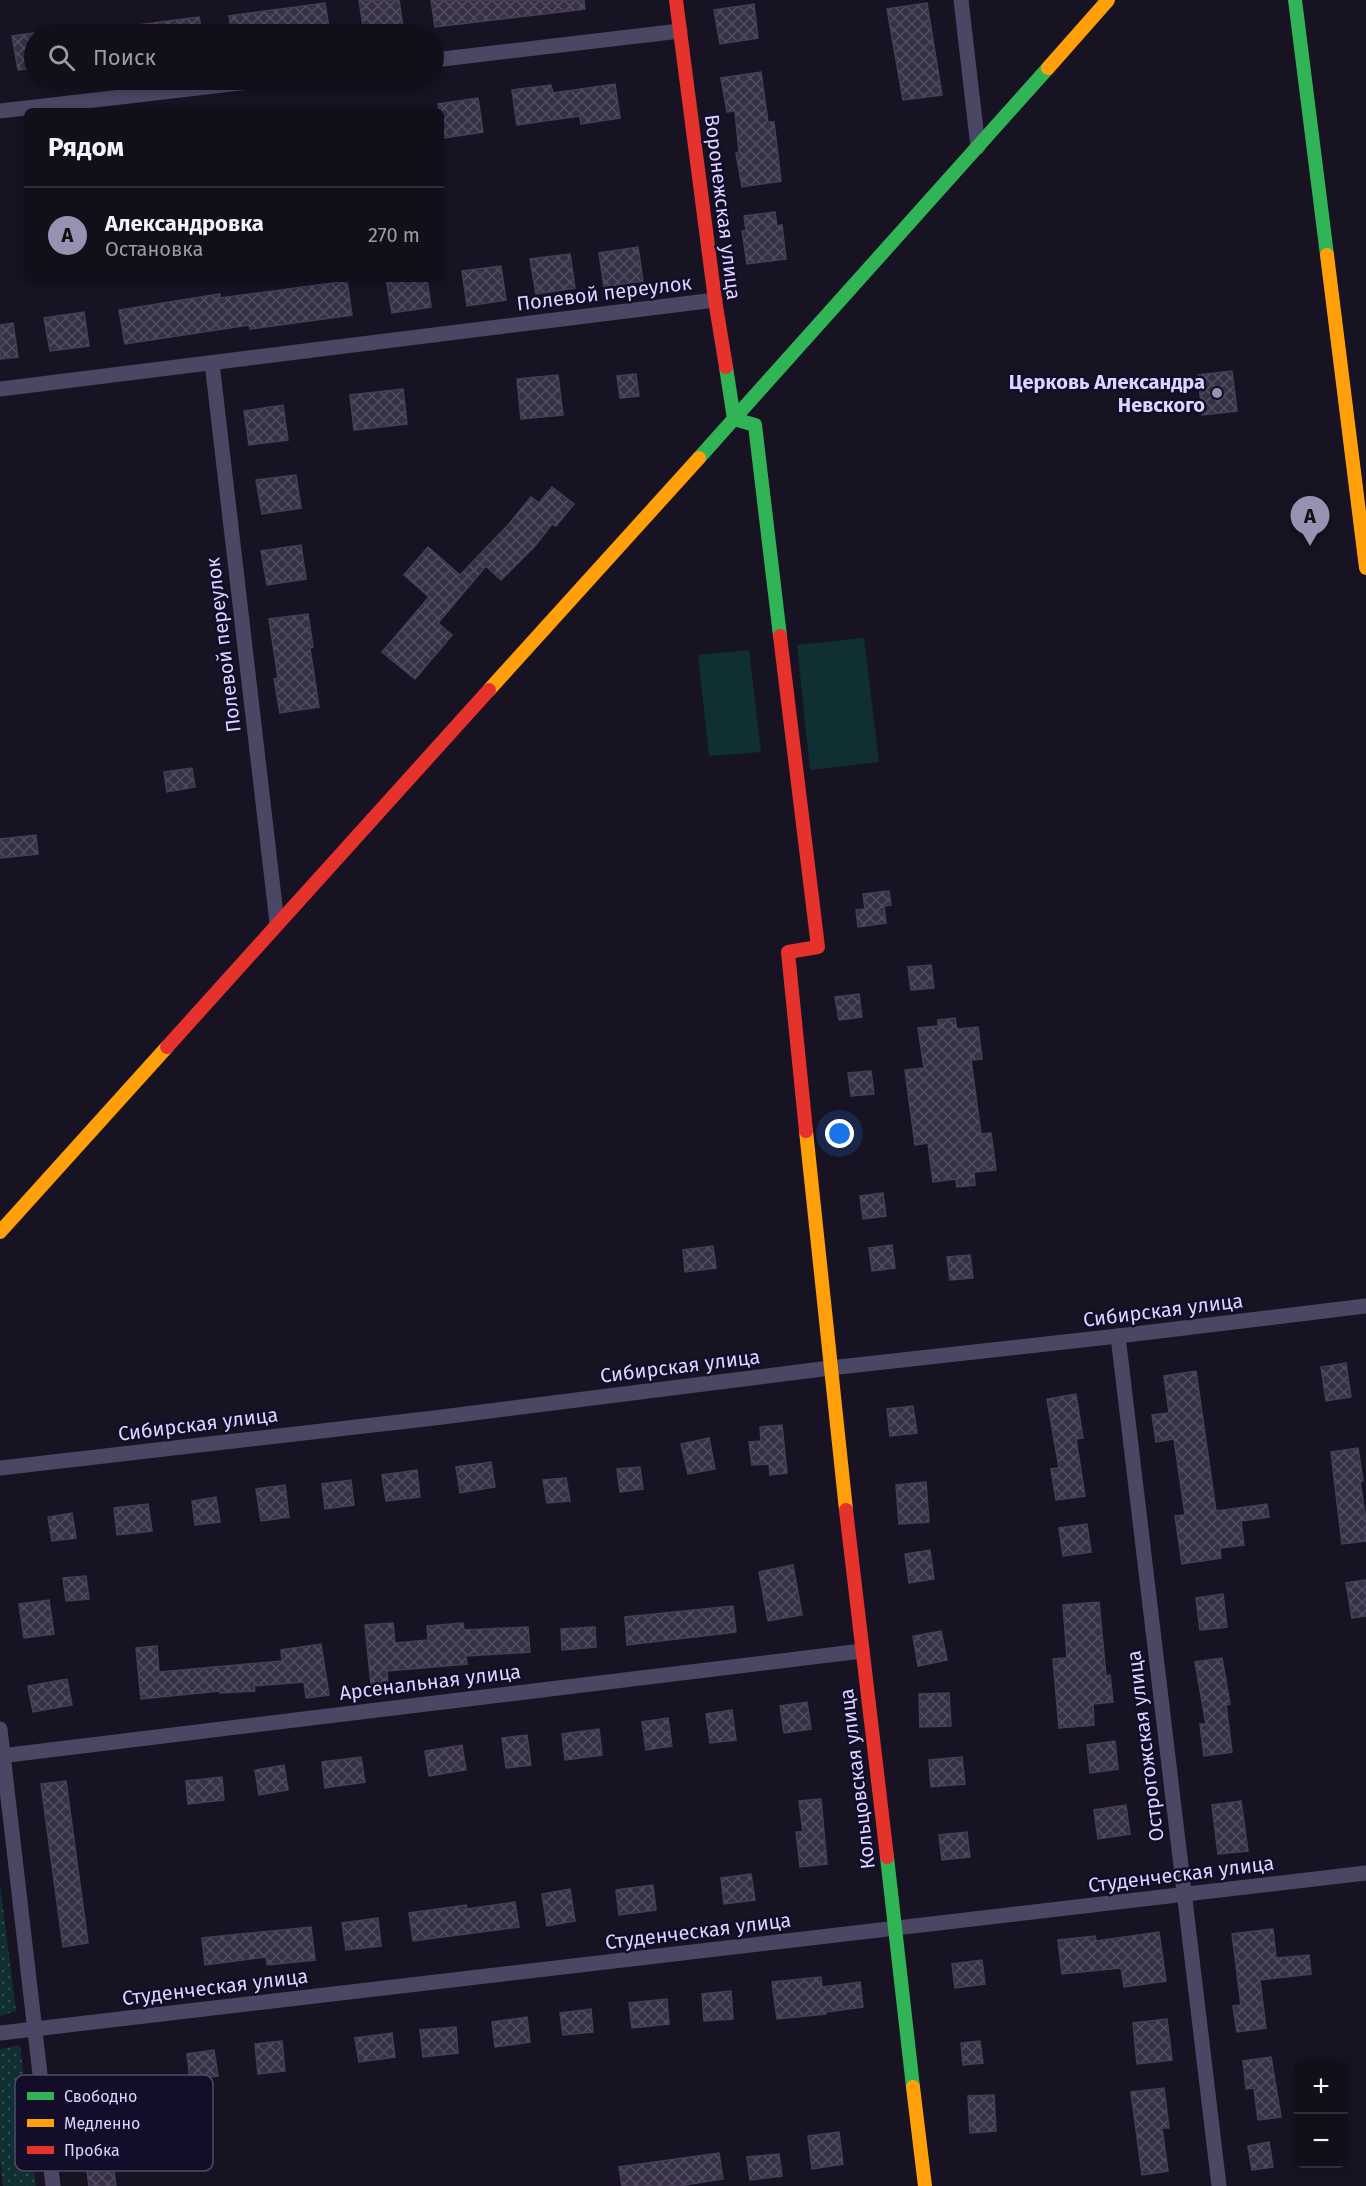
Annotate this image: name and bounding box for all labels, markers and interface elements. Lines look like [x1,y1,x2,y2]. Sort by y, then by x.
search box [24,24,444,90]
icon: search [45,41,78,74]
text: Поиск [93,44,156,71]
street label: Воронежская улица [700,113,746,301]
text: Рядом [48,132,124,163]
text: Александровка [105,210,264,237]
text: A [62,223,73,247]
text: 270 m [368,223,420,247]
text: Остановка [105,237,203,261]
street label: Полевой переулок [515,270,694,316]
place label: Церковь Александра Невского [1009,370,1205,417]
marker: Церковь Александра Невского [1210,386,1224,400]
pin: A [1290,496,1330,546]
street label: Полевой переулок [200,555,246,734]
your location [825,1119,854,1148]
street label: Сибирская улица [1082,1288,1244,1332]
street label: Сибирская улица [599,1344,761,1388]
street label: Сибирская улица [117,1402,279,1446]
street label: Острогожская улица [1121,1649,1169,1843]
street label: Арсенальная улица [338,1659,522,1705]
street label: Кольцовская улица [834,1687,880,1871]
street label: Студенческая улица [1087,1851,1275,1897]
street label: Студенческая улица [604,1908,792,1954]
street label: Студенческая улица [121,1964,309,2010]
map controls [1294,2060,1348,2168]
button: + [1294,2060,1348,2114]
legend [15,2075,213,2171]
text: Свободно [64,2087,137,2106]
text: Медленно [64,2114,140,2133]
button: − [1294,2114,1348,2168]
text: Пробка [64,2141,120,2160]

